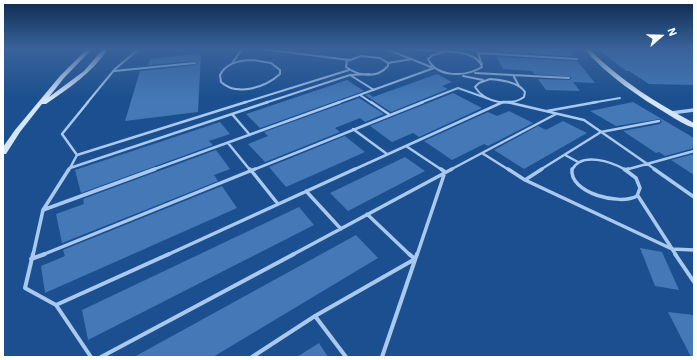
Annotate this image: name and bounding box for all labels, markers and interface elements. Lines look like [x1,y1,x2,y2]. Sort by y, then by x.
north arrow [641,16,681,56]
text: N [664,26,680,38]

